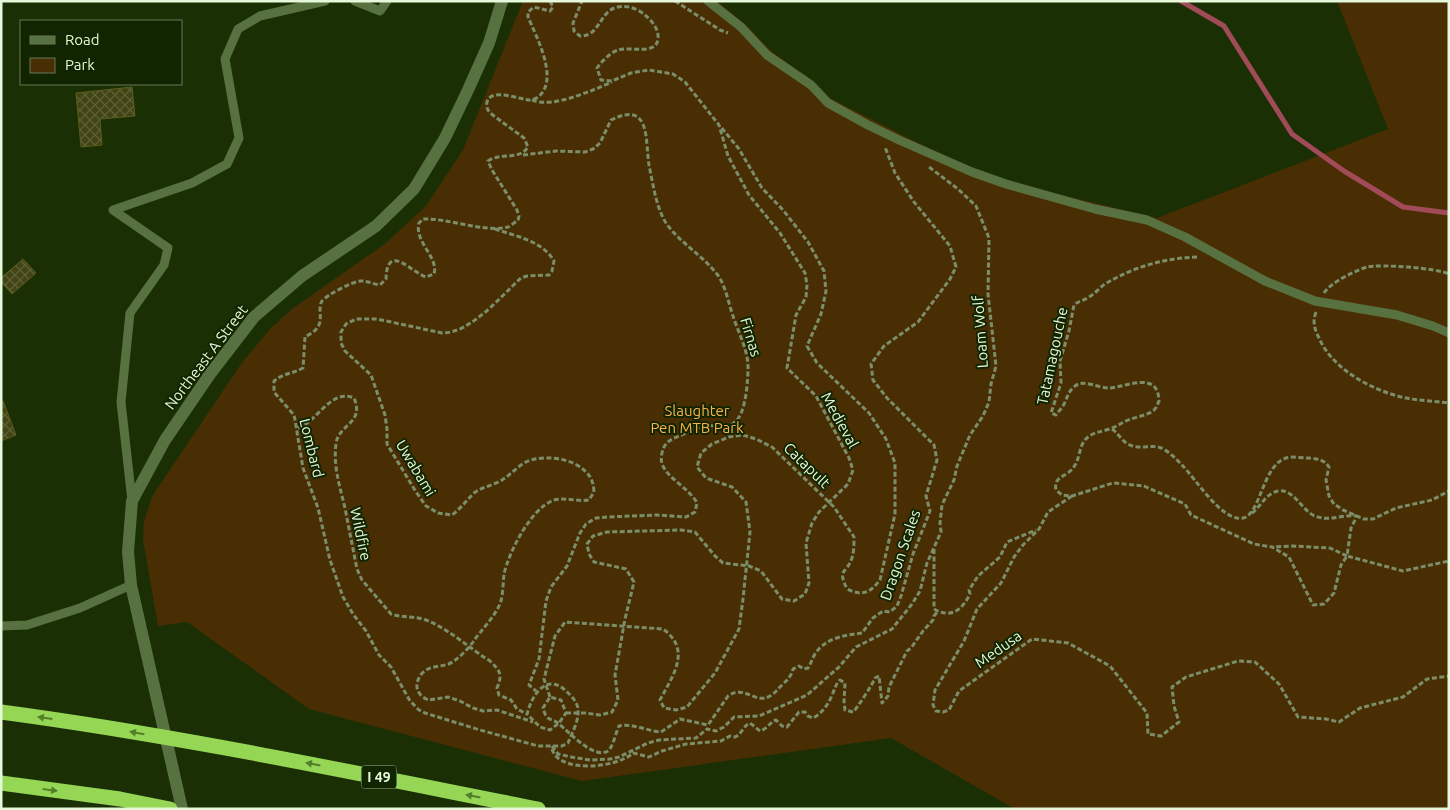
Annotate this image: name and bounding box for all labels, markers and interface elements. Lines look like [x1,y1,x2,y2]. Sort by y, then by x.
legend [20,20,182,85]
text: Road [65,31,100,48]
text: Park [65,56,95,73]
street label: Loam Wolf [969,295,991,369]
street label: Northeast A Street [161,301,251,413]
street label: Tatamagouche [1033,306,1071,406]
street label: Firnas [737,315,765,359]
street label: Medieval [818,389,862,451]
park label: Slaughter Pen MTB Park [650,402,744,436]
street label: Lombard [296,417,328,479]
street label: Uwabami [393,437,439,499]
street label: Catapult [780,439,834,491]
street label: Wildfire [347,506,375,562]
street label: Dragon Scales [877,508,923,602]
street label: Medusa [971,627,1025,671]
one-way arrow [37,714,53,722]
one-way arrow [129,728,145,736]
one-way arrow [305,760,321,768]
road number: I 49 [362,766,396,789]
one-way arrow [42,786,58,794]
one-way arrow [465,792,481,800]

